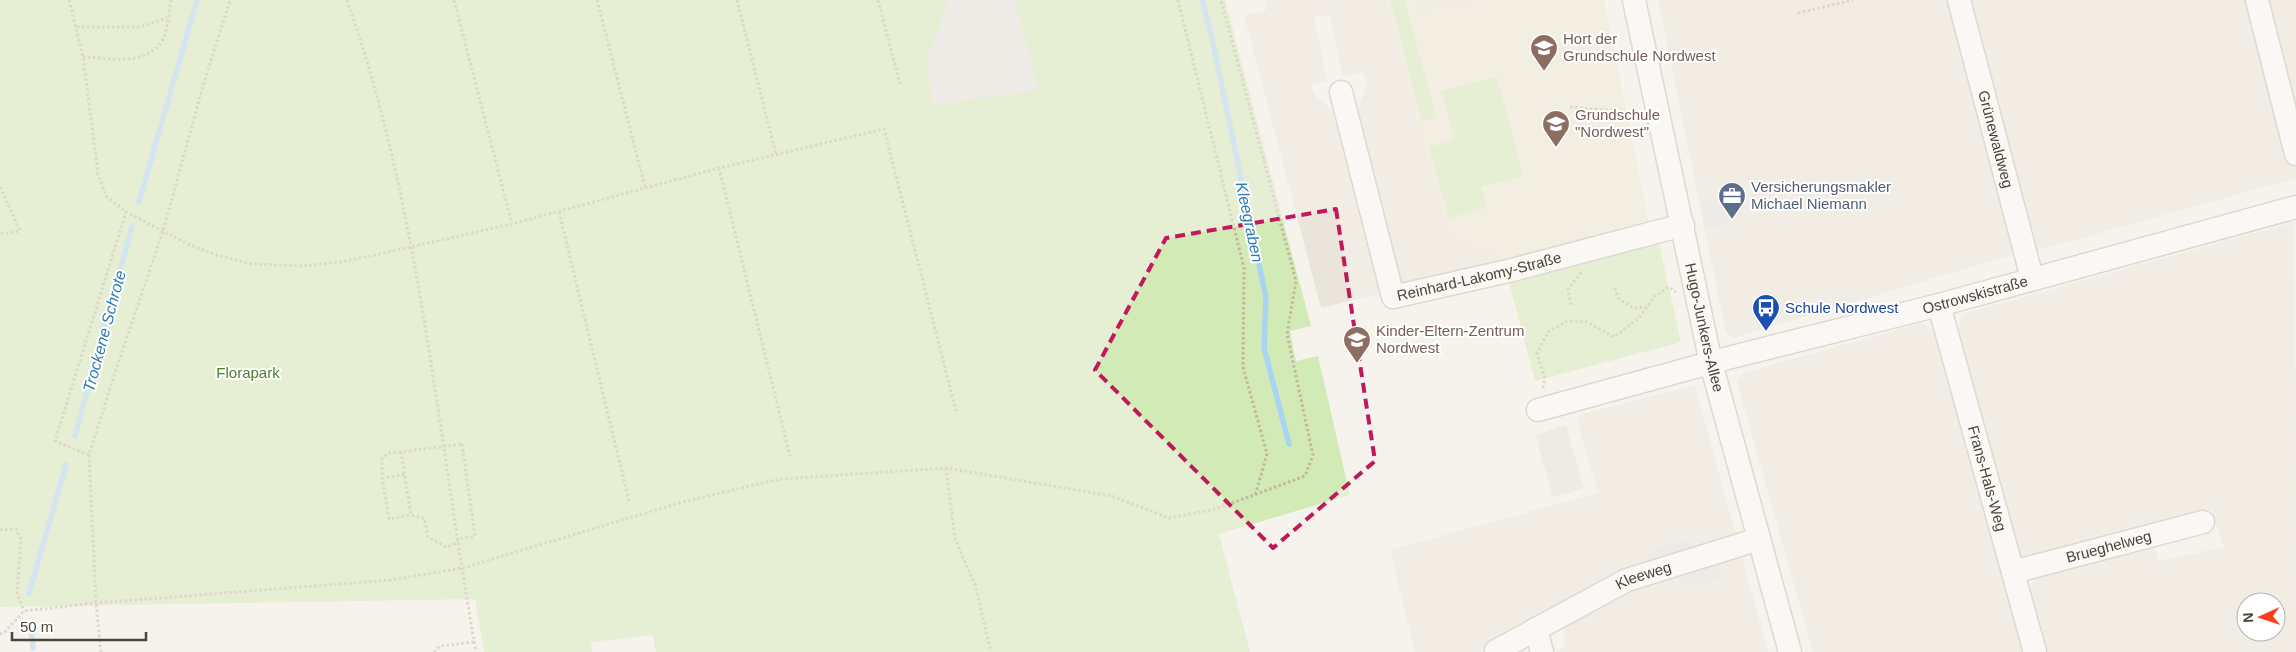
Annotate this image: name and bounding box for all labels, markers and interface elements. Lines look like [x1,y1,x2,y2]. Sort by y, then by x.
place label: Hort der Grundschule Nordwest [1563,30,1716,64]
school or university icon: Hort der Grundschule Nordwest [1529,33,1559,72]
street label: Grünewaldweg [1975,89,2017,190]
place label: Grundschule "Nordwest" [1575,106,1660,140]
school or university icon: Grundschule "Nordwest" [1541,109,1571,148]
place label: Versicherungsmakler Michael Niemann [1751,178,1891,212]
water label: Kleegraben [1233,180,1266,264]
office icon: Versicherungsmakler Michael Niemann [1717,181,1747,220]
street label: Reinhard-Lakomy-Straße [1395,248,1563,304]
street label: Hugo-Junkers-Allee [1682,261,1728,394]
water label: Trockene Schrote [80,268,129,394]
street label: Ostrowskistraße [1921,272,2030,317]
bus stop icon: Schule Nordwest [1751,293,1781,332]
place label: Schule Nordwest [1785,299,1899,316]
place label: Kinder-Eltern-Zentrum Nordwest [1376,322,1524,356]
school or university icon: Kinder-Eltern-Zentrum Nordwest [1342,325,1372,364]
park label: Florapark [216,364,280,381]
street label: Frans-Hals-Weg [1965,424,2010,533]
street label: Brueghelweg [2064,527,2153,566]
street label: Kleeweg [1612,558,1673,593]
north arrow [2236,592,2286,642]
scale bar [12,610,146,642]
text: N [2240,612,2256,623]
text: 50 m [20,618,53,635]

